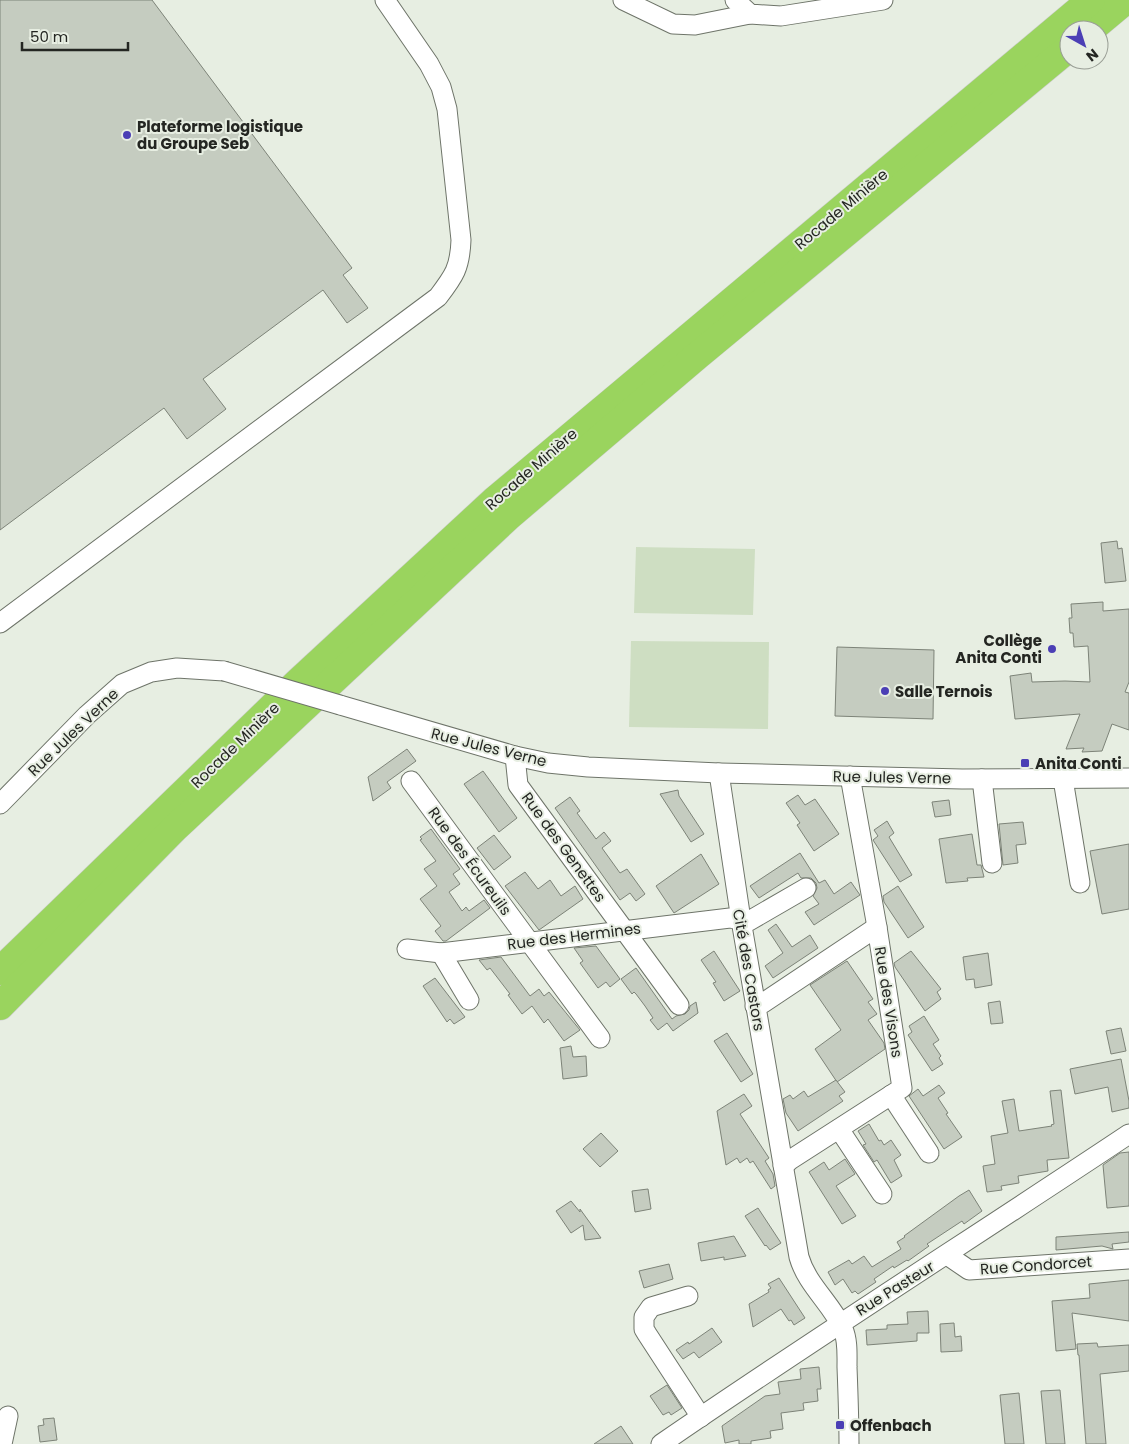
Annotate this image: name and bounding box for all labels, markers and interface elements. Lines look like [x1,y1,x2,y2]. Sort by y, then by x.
scale bar [22,20,129,52]
north arrow [1059,20,1109,70]
text: 50 m [30,26,68,47]
text: N [1082,44,1103,66]
place label: Plateforme logistique du Groupe Seb [137,116,303,154]
marker: Plateforme logistique du Groupe Seb [121,129,133,141]
street label: Rocade Minière [790,164,892,254]
street label: Rocade Minière [481,423,581,515]
place label: Collège Anita Conti [955,630,1042,668]
marker: Collège Anita Conti [1046,643,1058,655]
place label: Salle Ternois [895,681,993,702]
street label: Rue Jules Verne [23,683,123,781]
marker: Salle Ternois [879,685,891,697]
street label: Rocade Minière [186,697,284,793]
street label: Rue Jules Verne [429,722,549,772]
place label: Anita Conti [1035,753,1122,774]
marker: Anita Conti [1019,757,1031,769]
street label: Rue Jules Verne [833,765,951,789]
street label: Rue des Genettes [517,788,611,906]
street label: Rue des Écureuils [423,802,517,920]
street label: Cité des Castors [728,907,770,1033]
street label: Rue des Hermines [506,917,642,955]
street label: Rue des Visons [870,945,908,1059]
street label: Rue Condorcet [979,1251,1093,1279]
street label: Rue Pasteur [852,1255,938,1320]
place label: Offenbach [850,1415,932,1436]
marker: Offenbach [834,1419,846,1431]

